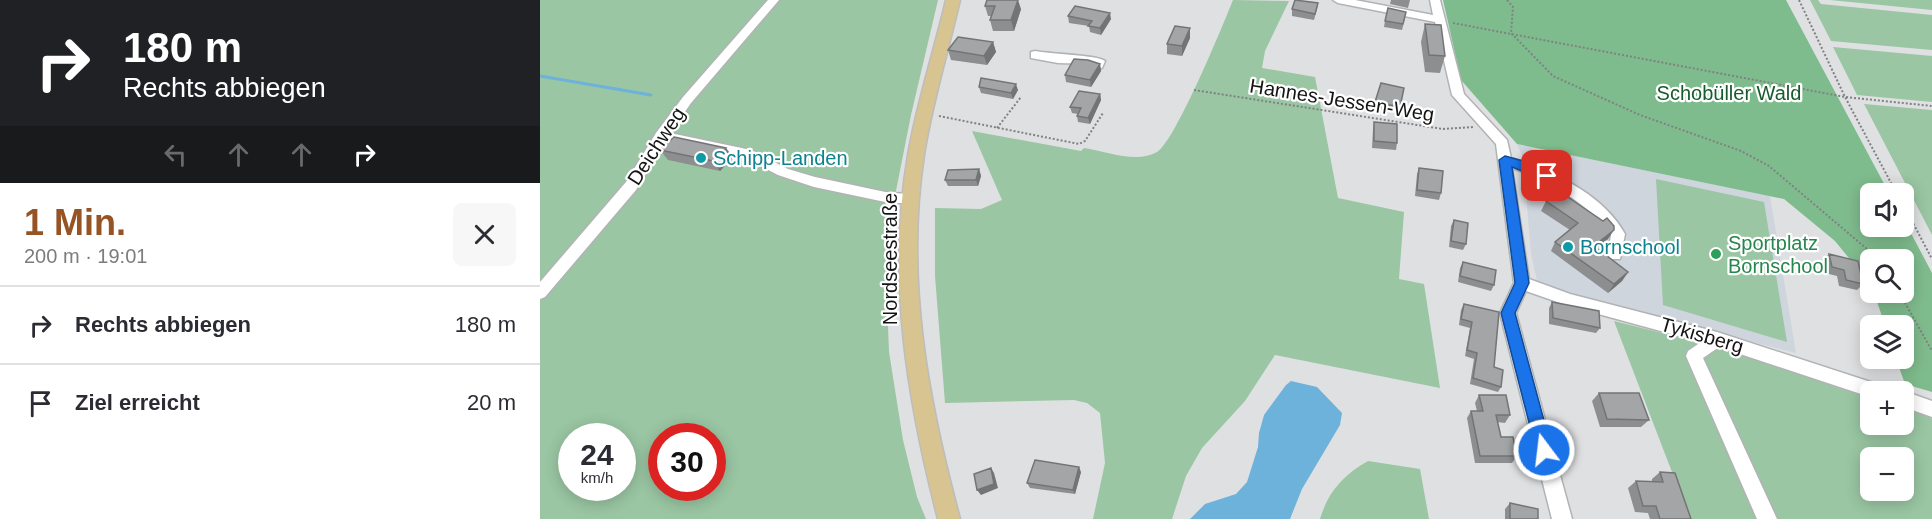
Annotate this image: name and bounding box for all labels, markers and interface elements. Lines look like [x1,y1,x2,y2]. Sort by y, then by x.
icon: right [24,24,102,102]
text: 180 m [123,24,242,71]
text: Rechts abbiegen [123,73,326,103]
street label: Hannes-Jessen-Weg [1248,75,1436,125]
park label: Schobüller Wald [1657,82,1801,104]
street label: Deichweg [623,103,689,189]
icon: left [159,138,192,171]
icon: ahead [222,138,255,171]
icon: ahead [285,138,318,171]
icon: right [348,138,381,171]
place label: Schipp-Landen [713,147,848,169]
pin [1521,150,1572,201]
marker: Schipp-Landen [694,151,708,165]
icon: arrive [1530,159,1563,192]
map controls [1860,183,1914,501]
button: sound [1860,183,1914,237]
street label: Nordseestraße [879,193,901,325]
text: 1 Min. [24,202,126,243]
button: close [453,203,516,266]
place label: Sportplatz Bornschool [1728,232,1828,277]
place label: Bornschool [1580,236,1680,258]
marker: Bornschool [1561,240,1575,254]
text: 200 m · 19:01 [24,245,147,267]
marker: Sportplatz Bornschool [1709,247,1723,261]
button: search [1860,249,1914,303]
icon: right [24,309,57,342]
text: Rechts abbiegen [75,312,251,337]
text: 180 m [455,312,516,337]
street label: Tykisberg [1658,313,1746,357]
button: layers [1860,315,1914,369]
button: + [1860,381,1914,435]
icon: arrive [24,387,57,420]
text: Ziel erreicht [75,390,200,415]
text: 20 m [467,390,516,415]
position arrow [1512,418,1576,482]
speed limit sign: 30 [648,423,726,501]
text: 24 [580,438,614,471]
button: − [1860,447,1914,501]
text: km/h [581,469,613,486]

